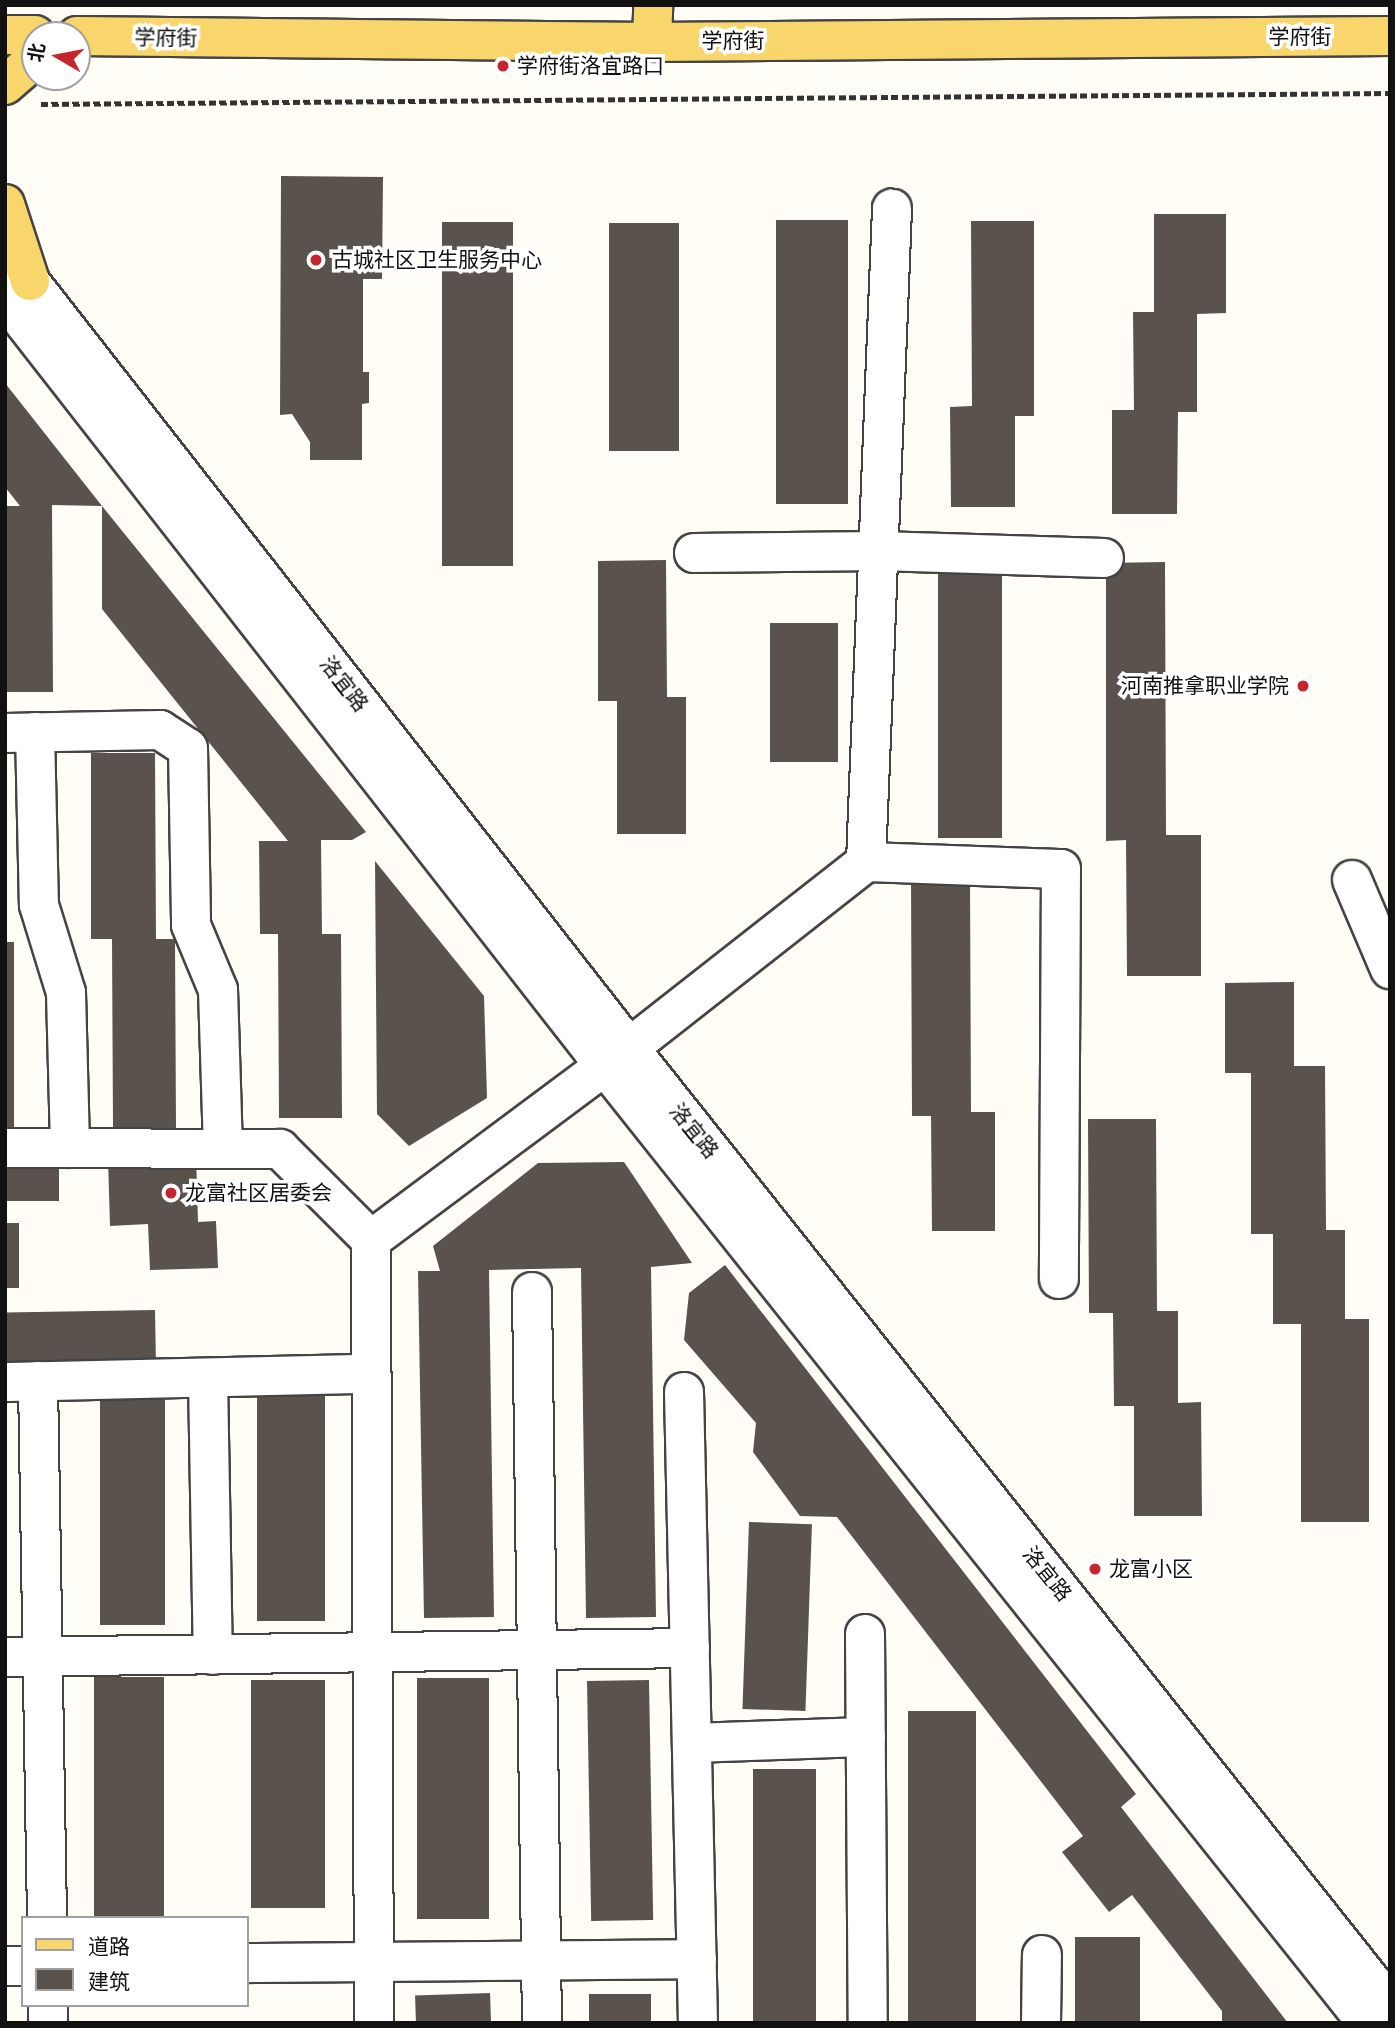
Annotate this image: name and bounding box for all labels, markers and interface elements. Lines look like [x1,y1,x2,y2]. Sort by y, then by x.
north arrow [21,21,91,91]
street label: 学府街 [1269,24,1331,50]
street label: 学府街 [134,25,198,51]
street label: 学府街 [702,28,764,54]
text: 北 [25,41,49,64]
place label: 学府街洛宜路口 [517,53,664,79]
marker: 学府街洛宜路口 [495,58,511,74]
place label: 古城社区卫生服务中心 [332,247,542,273]
marker: 古城社区卫生服务中心 [306,250,326,270]
street label: 洛宜路 [315,651,373,717]
place label: 河南推拿职业学院 [1121,673,1289,699]
marker: 河南推拿职业学院 [1295,678,1311,694]
street label: 洛宜路 [664,1099,724,1163]
place label: 龙富社区居委会 [185,1180,332,1206]
marker: 龙富社区居委会 [163,1185,179,1201]
street label: 洛宜路 [1017,1542,1077,1606]
place label: 龙富小区 [1109,1556,1193,1582]
marker: 龙富小区 [1087,1561,1103,1577]
legend [21,1916,248,2007]
text: 道路 [88,1935,130,1959]
text: 建筑 [88,1970,130,1994]

